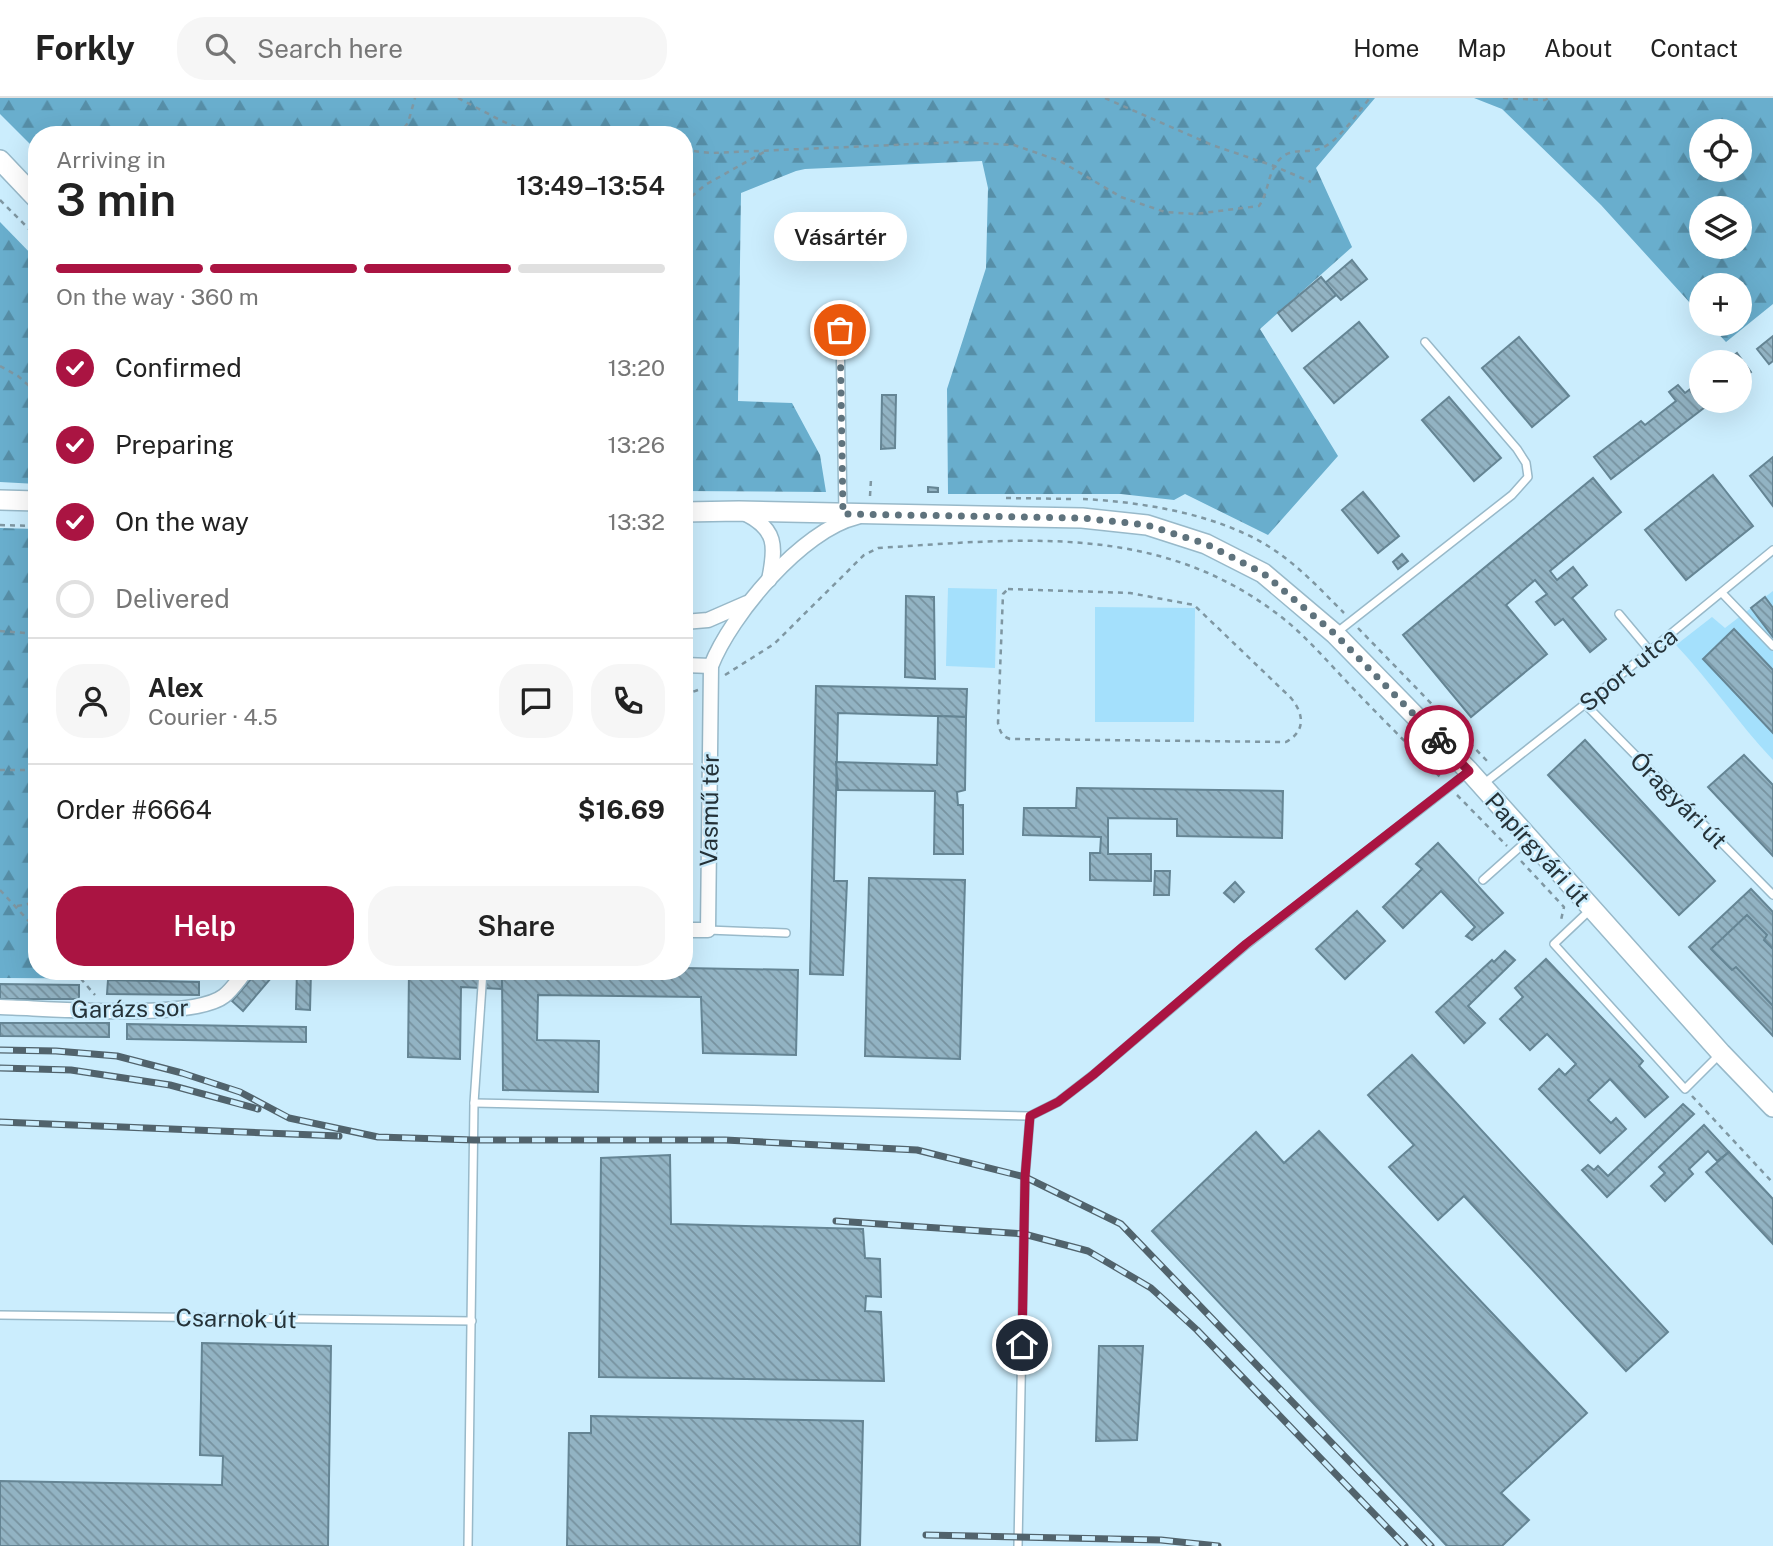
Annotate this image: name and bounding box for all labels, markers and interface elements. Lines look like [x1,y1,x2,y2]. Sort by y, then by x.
search box [177,17,667,80]
text: Forkly [35,29,135,67]
icon: search [201,29,239,67]
text: Search here [257,33,403,64]
text: Home [1353,34,1419,62]
text: Map [1457,34,1506,62]
text: About [1544,34,1612,62]
text: Contact [1650,34,1738,62]
map controls [1689,119,1752,413]
button: locate [1689,119,1752,182]
text: Arriving in [56,146,166,173]
text: 13:49–13:54 [516,170,665,201]
text: 3 min [56,172,176,226]
button: layers [1689,196,1752,259]
callout: Vásártér [774,211,906,260]
text: Vásártér [794,223,887,250]
button: + [1689,273,1752,336]
text: On the way · 360 m [56,283,259,310]
pin [810,300,870,360]
icon: bag [821,311,859,349]
icon: check [56,349,94,387]
button: − [1689,350,1752,413]
text: Confirmed [115,352,242,383]
text: 13:20 [608,354,665,381]
icon: check [56,426,94,464]
text: Preparing [115,429,234,460]
text: 13:26 [607,431,665,458]
icon: check [56,503,94,541]
text: On the way [115,506,249,537]
text: 13:32 [608,508,665,535]
text: Delivered [115,583,230,614]
street label: Sport utca [1574,621,1682,717]
button: person [56,664,130,738]
button: chat [499,664,573,738]
button: phone [591,664,665,738]
text: Alex [148,672,204,703]
text: Courier · 4.5 [148,703,278,730]
courier [1404,705,1474,775]
icon: bike [1420,721,1458,759]
street label: Óragyári út [1625,746,1733,854]
street label: Vasmű tér [694,753,724,867]
street label: Papírgyári út [1480,787,1596,911]
text: Order #6664 [56,794,212,825]
text: $16.69 [578,794,665,825]
button: Help [56,886,354,966]
button: Share [368,886,665,966]
street label: Garázs sor [71,993,189,1023]
street label: Csarnok út [175,1303,297,1333]
pin [992,1315,1052,1375]
icon: home [1003,1326,1041,1364]

